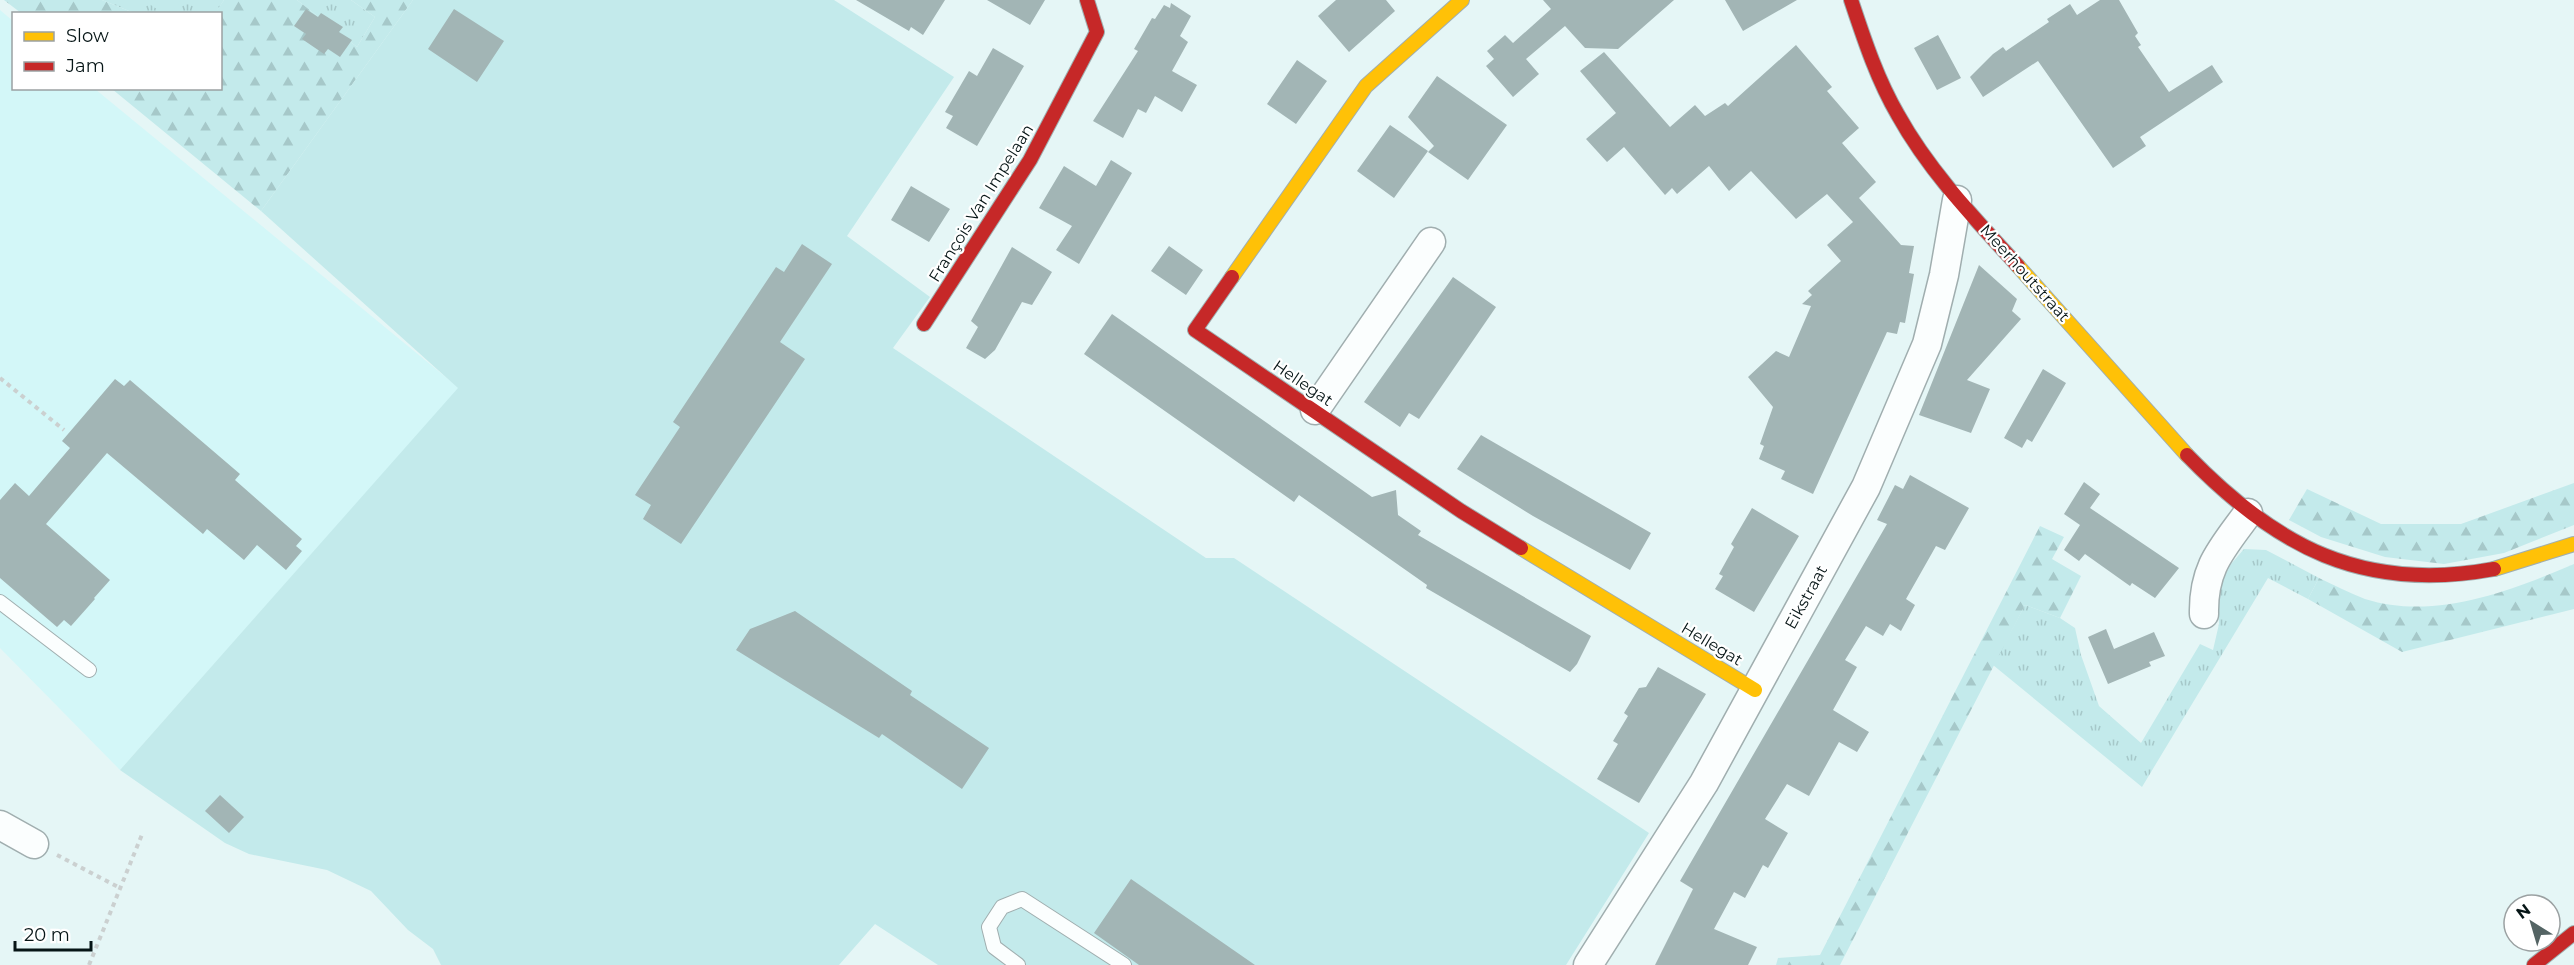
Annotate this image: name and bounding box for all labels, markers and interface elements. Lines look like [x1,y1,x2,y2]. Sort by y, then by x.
legend [12,12,222,90]
text: Slow [66,25,109,47]
text: Jam [65,55,105,77]
street label: François Van Impelaan [925,121,1037,285]
street label: Meerhoutstraat [1976,220,2074,326]
street label: Hellegat [1270,356,1337,410]
street label: Eikstraat [1781,561,1831,632]
street label: Hellegat [1678,618,1746,670]
north arrow [2502,893,2562,953]
text: N [2512,900,2534,923]
scale bar [15,914,92,952]
text: 20 m [24,924,70,946]

